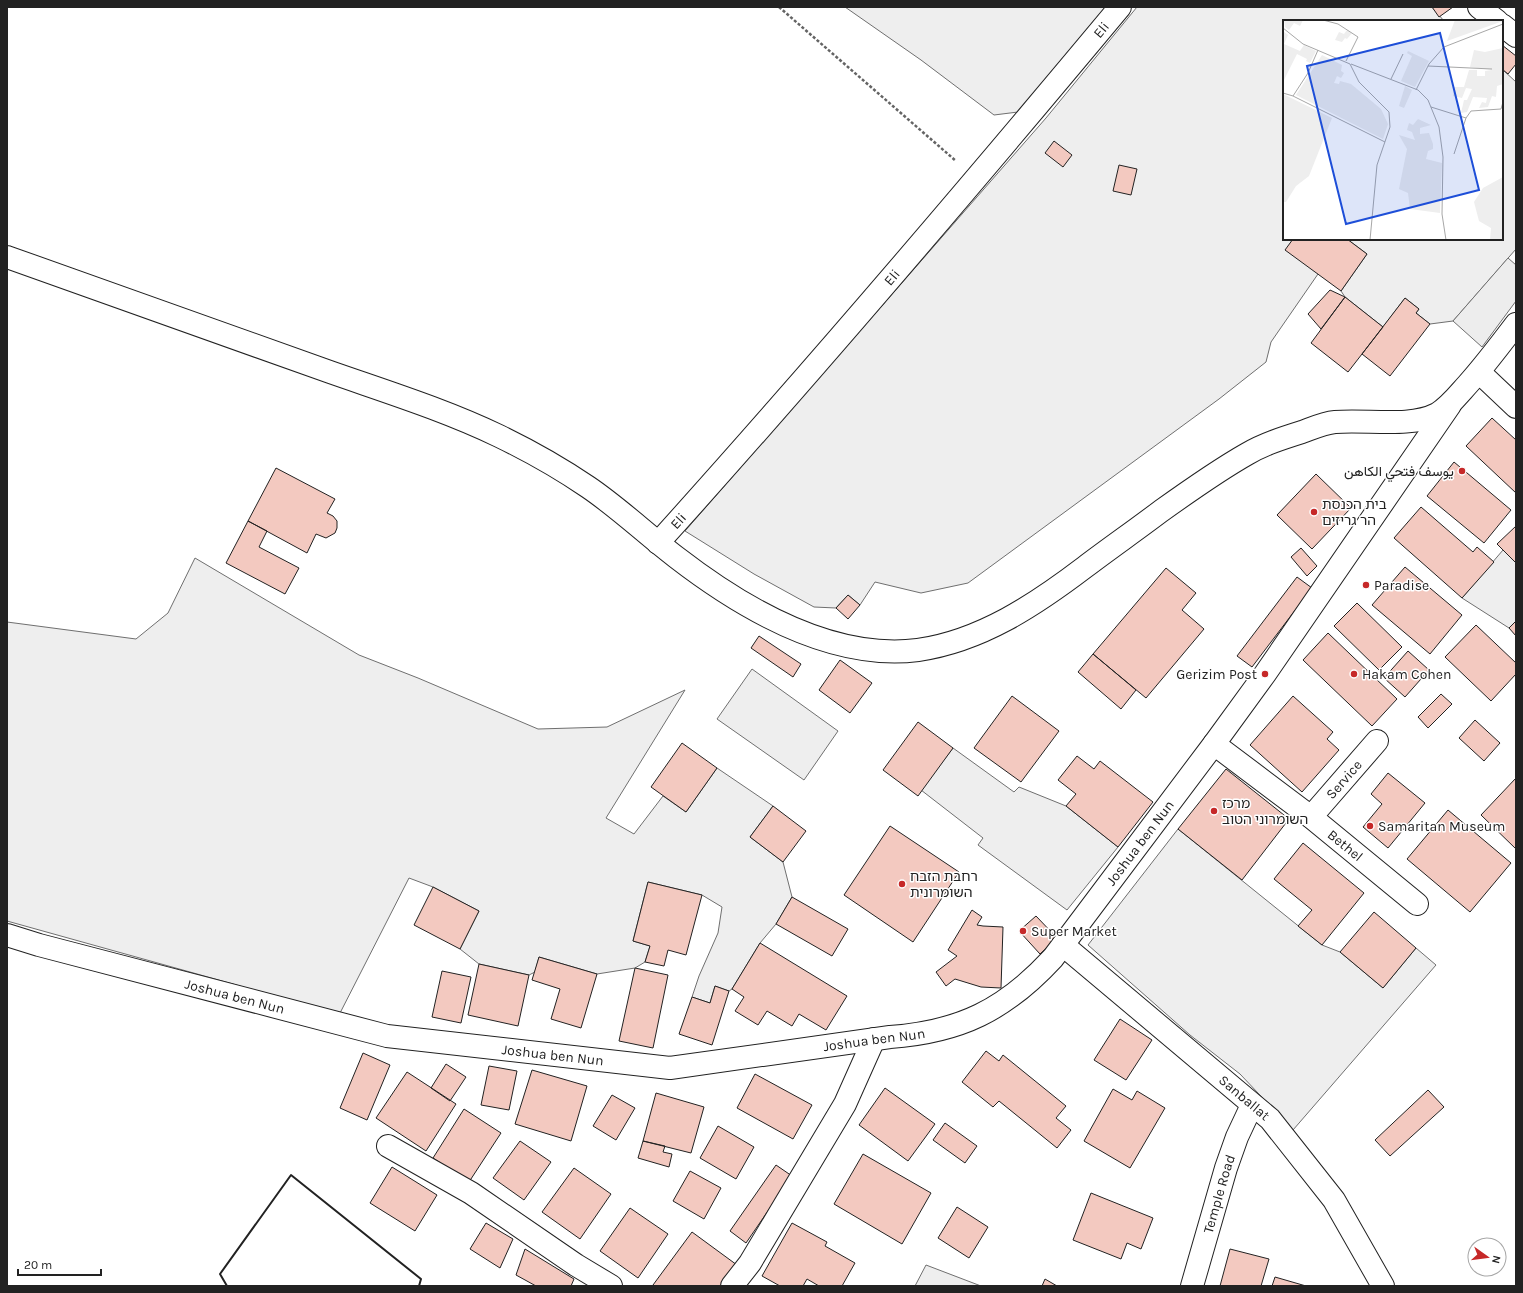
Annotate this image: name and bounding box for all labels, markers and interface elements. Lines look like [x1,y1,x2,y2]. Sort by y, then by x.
street label: Eli [1089,18,1113,41]
inset map [1283,20,1503,240]
street label: Eli [880,266,903,289]
place label: يوسف فتحي الكاهن [1344,463,1454,483]
marker: يوسف فتحي الكاهن [1457,466,1467,476]
place label: בית הכנסת הר גריזים [1322,496,1387,529]
marker: בית הכנסת הר גריזים [1309,507,1319,517]
street label: Eli [666,509,690,532]
place label: Paradise [1374,577,1429,594]
marker: Paradise [1361,580,1371,590]
place label: Gerizim Post [1176,666,1257,683]
place label: Hakam Cohen [1362,666,1451,683]
marker: Gerizim Post [1260,669,1270,679]
marker: Hakam Cohen [1349,669,1359,679]
street label: Service [1322,756,1365,802]
place label: מרכז השומרוני הטוב [1222,795,1308,828]
street label: Joshua ben Nun [1102,797,1177,889]
marker: מרכז השומרוני הטוב [1209,806,1219,816]
place label: Samaritan Museum [1378,818,1505,835]
marker: Samaritan Museum [1365,821,1375,831]
street label: Bethel [1324,826,1367,865]
place label: רחבת הזבח השומרונית [910,868,978,901]
marker: רחבת הזבח השומרונית [897,879,907,889]
place label: Super Market [1031,923,1117,940]
marker: Super Market [1018,926,1028,936]
street label: Joshua ben Nun [183,975,287,1017]
street label: Joshua ben Nun [822,1024,926,1055]
street label: Joshua ben Nun [501,1041,605,1069]
street label: Sanballat [1215,1071,1273,1124]
street label: Temple Road [1199,1152,1239,1235]
north arrow [1467,1237,1507,1277]
scale bar [18,1251,101,1277]
text: N [1489,1254,1503,1265]
text: 20 m [24,1258,52,1272]

